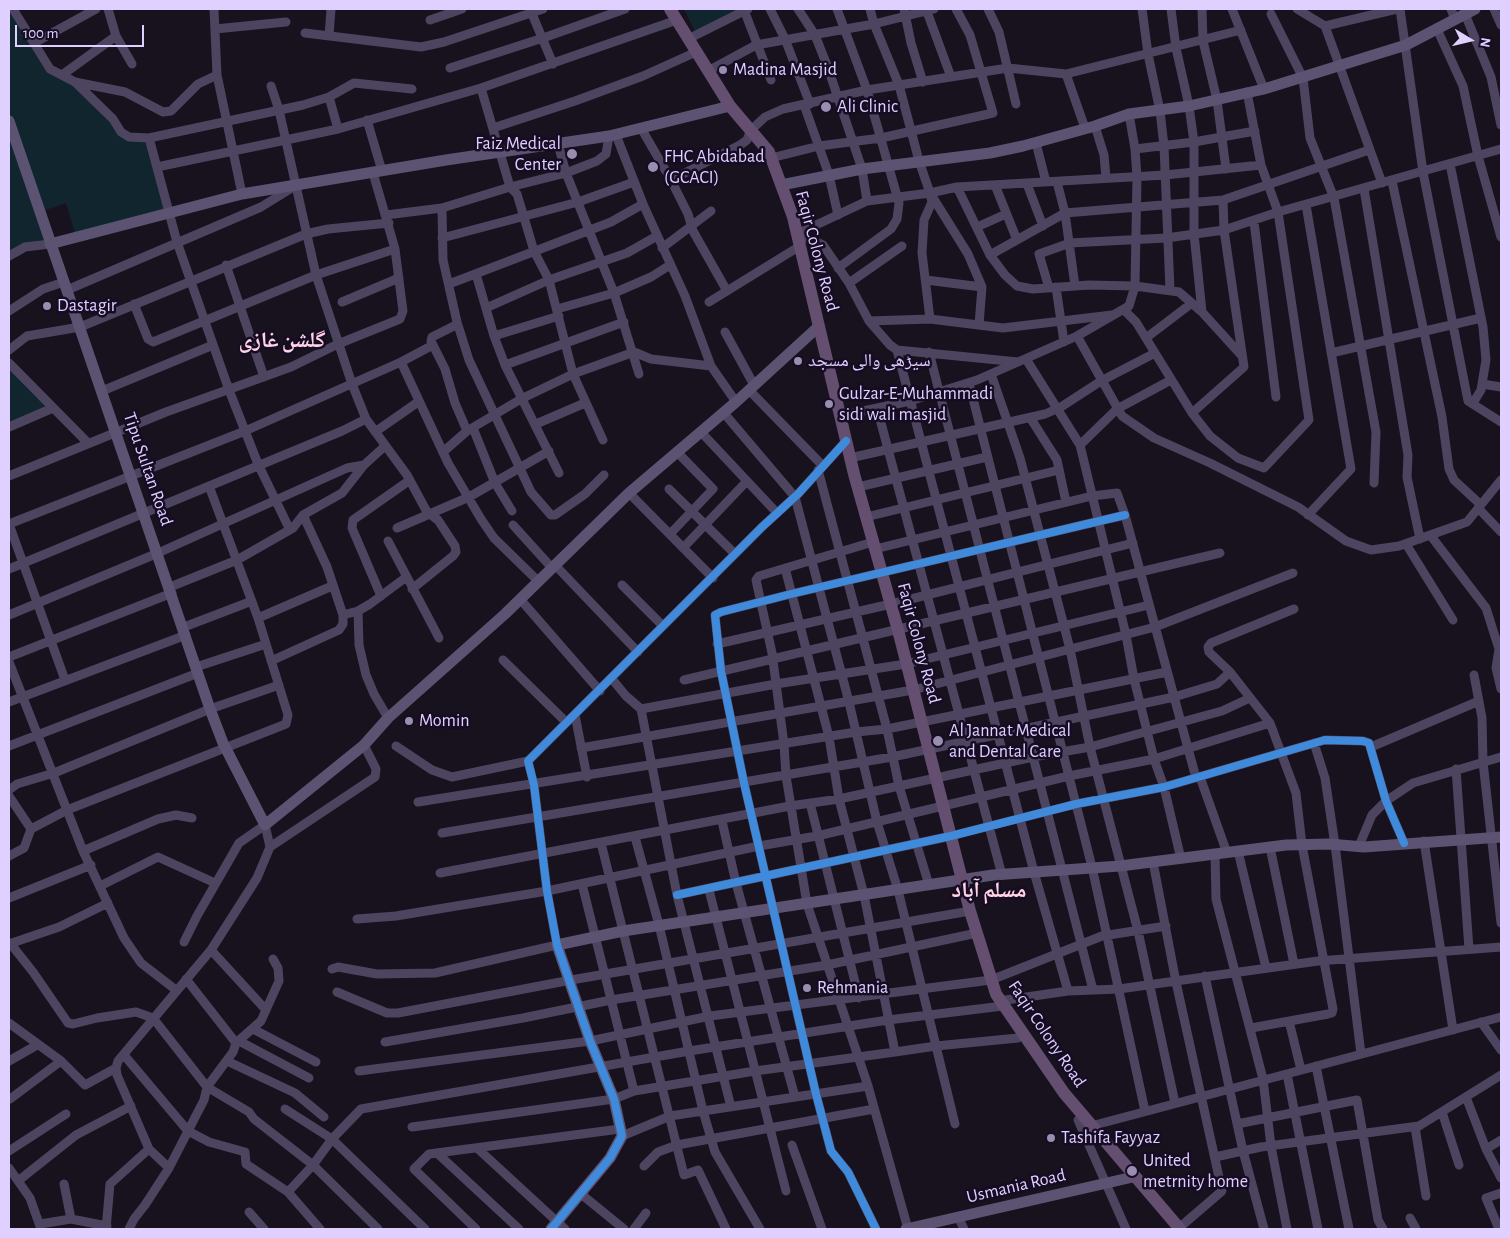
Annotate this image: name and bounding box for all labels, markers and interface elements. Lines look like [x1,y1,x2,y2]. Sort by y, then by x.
scale bar [18,15,146,47]
north arrow [1445,15,1495,65]
text: 100 m [23,26,58,41]
text: N [1477,36,1492,48]
place label: Madina Masjid [733,59,837,81]
marker: Madina Masjid [717,64,729,76]
place label: Ali Clinic [837,96,898,118]
marker: Ali Clinic [819,100,833,114]
place label: Faiz Medical Center [475,133,561,176]
place label: FHC Abidabad (GCACI) [664,146,765,188]
marker: Faiz Medical Center [565,147,579,161]
marker: FHC Abidabad (GCACI) [646,160,660,174]
street label: Faqir Colony Road [790,188,844,314]
place label: Dastagir [57,295,117,317]
marker: Dastagir [41,300,53,312]
district label: گلشن غازی [239,327,325,353]
place label: سیڑھی والی مسجد [808,350,931,372]
marker: سیڑھی والی مسجد [792,355,804,367]
place label: Gulzar-E-Muhammadi sidi wali masjid [839,383,993,426]
marker: Gulzar-E-Muhammadi sidi wali masjid [823,398,835,410]
street label: Tipu Sultan Road [118,409,178,529]
street label: Faqir Colony Road [892,580,946,706]
place label: Momin [419,710,470,732]
marker: Momin [403,715,415,727]
place label: Al Jannat Medical and Dental Care [949,720,1071,762]
marker: Al Jannat Medical and Dental Care [931,734,945,748]
district label: مسلم آباد [952,877,1026,903]
street label: Faqir Colony Road [1003,976,1091,1092]
place label: Rehmania [817,977,888,999]
marker: Rehmania [801,982,813,994]
place label: Tashifa Fayyaz [1061,1127,1160,1149]
marker: Tashifa Fayyaz [1045,1132,1057,1144]
place label: United metrnity home [1143,1150,1248,1192]
street label: Usmania Road [964,1164,1068,1208]
marker: United metrnity home [1125,1164,1139,1178]

